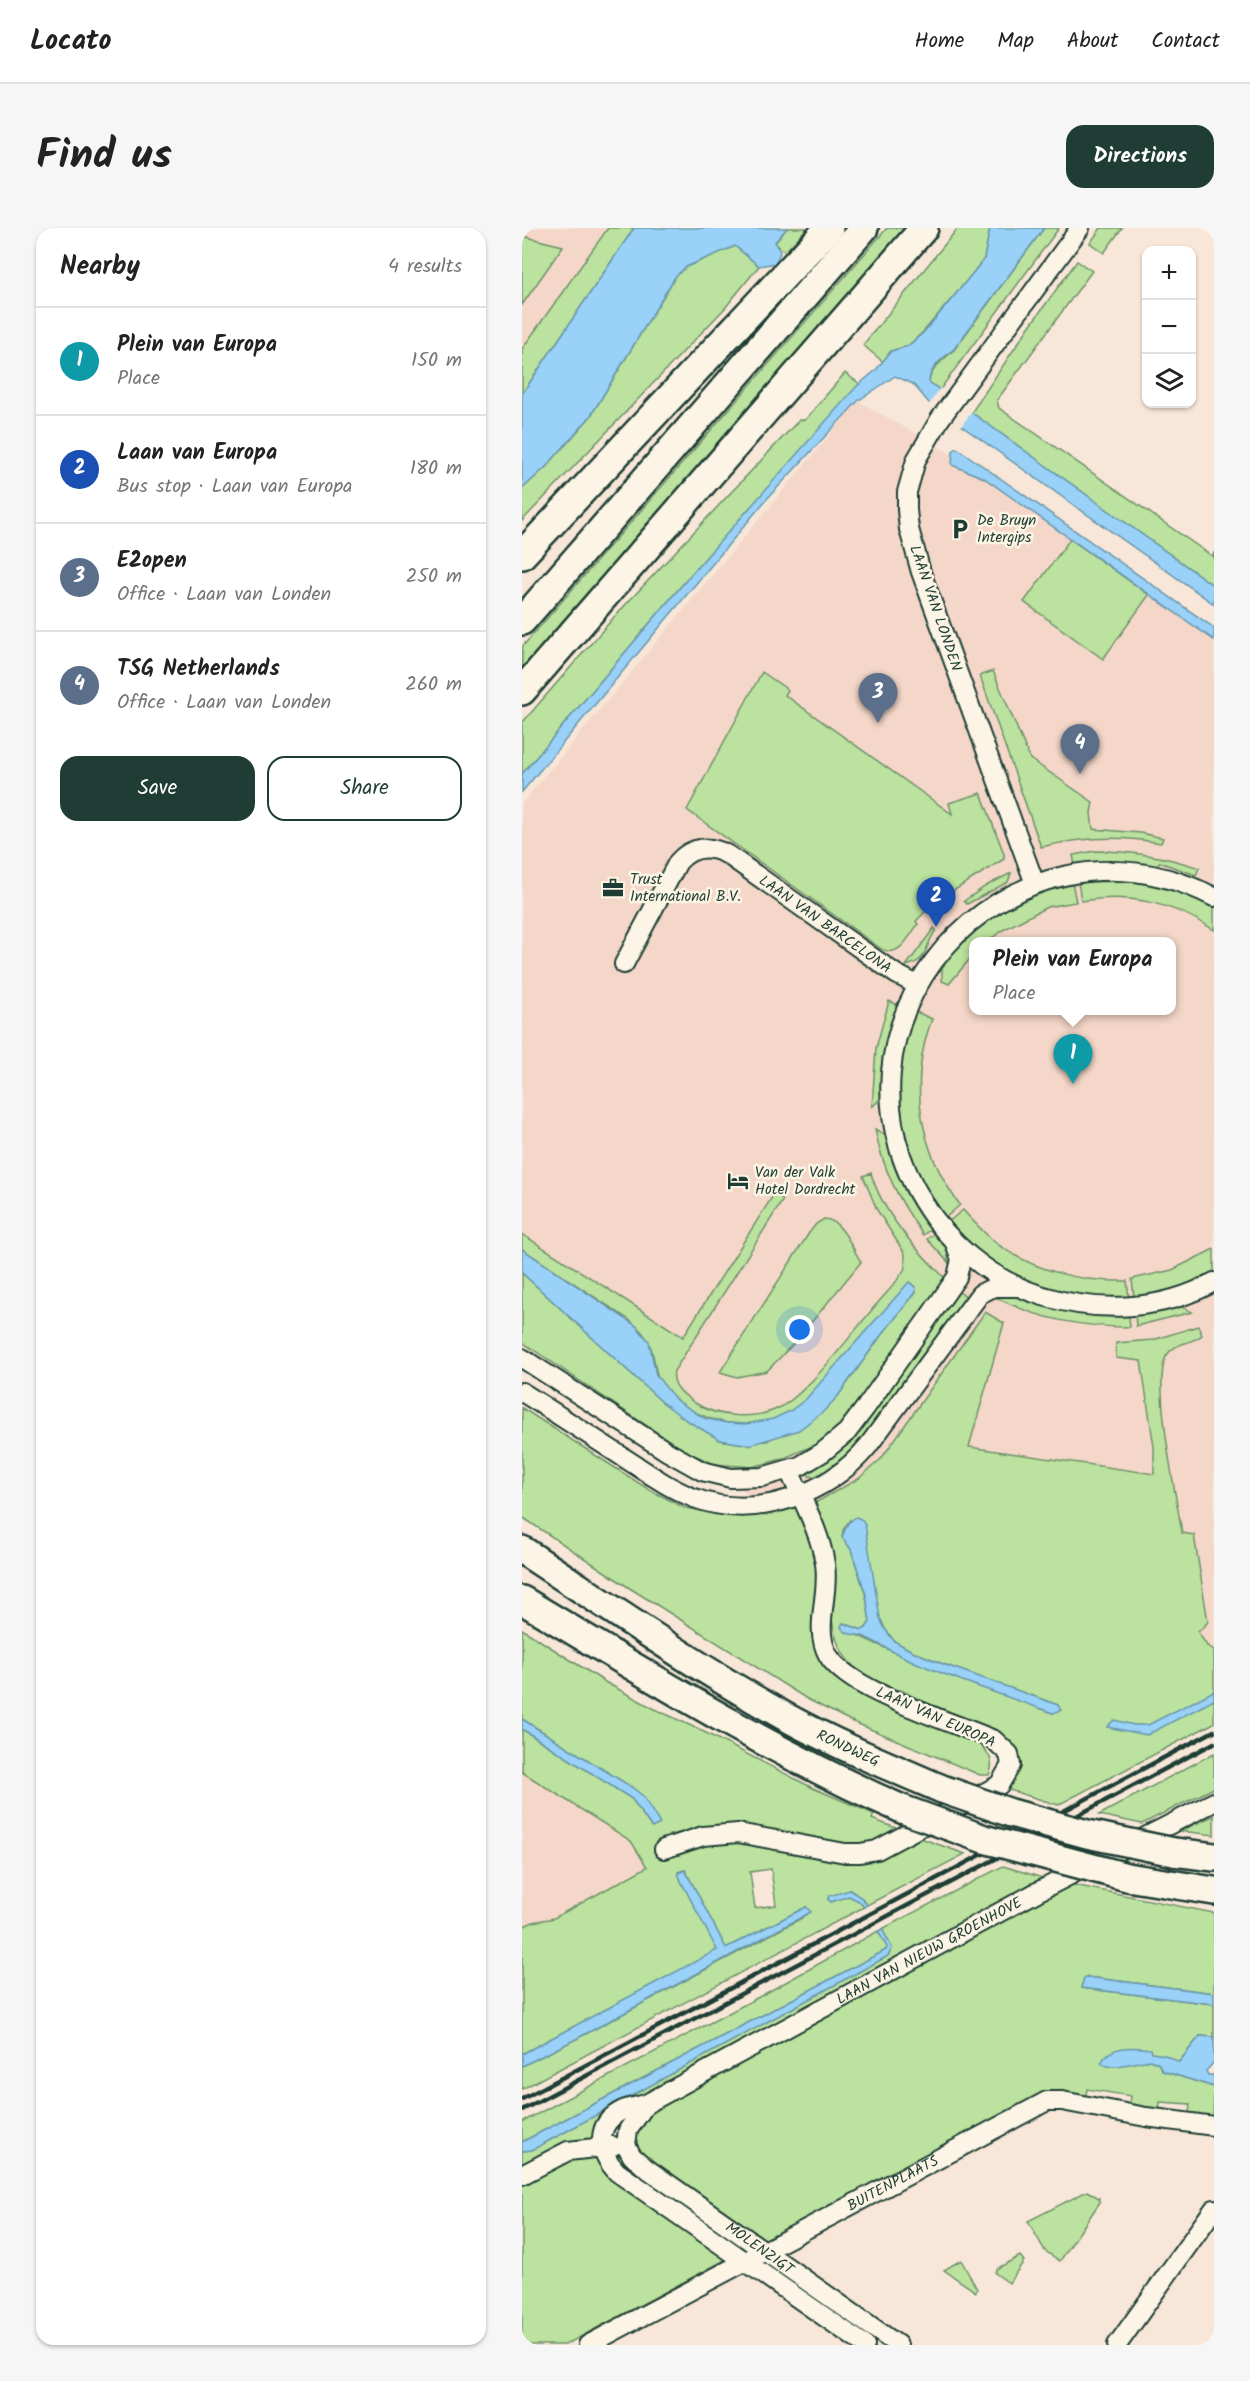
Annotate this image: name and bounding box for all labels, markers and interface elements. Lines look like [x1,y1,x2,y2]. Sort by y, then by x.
text: Locato [30,19,111,64]
text: Home [915,25,964,58]
text: Map [997,25,1034,58]
text: About [1067,25,1118,58]
text: Contact [1151,25,1220,58]
text: Find us [36,123,172,190]
button: Directions [1066,125,1214,188]
text: Nearby [60,246,140,288]
map controls [1142,246,1196,408]
button: + [1142,246,1196,300]
text: 4 results [388,251,462,283]
button: − [1142,300,1196,354]
text: Plein van Europa [117,328,277,363]
text: 1 [76,345,83,377]
text: 150 m [411,345,462,377]
button: layers [1142,354,1196,408]
text: Place [117,363,160,395]
text: Laan van Europa [117,436,277,471]
text: 2 [74,453,85,485]
text: 180 m [410,453,462,485]
text: Bus stop · Laan van Europa [117,471,352,503]
place label: De Bruyn Intergips [977,509,1036,550]
parking icon: De Bruyn Intergips [948,517,972,541]
street label: LAAN VAN LONDEN [902,542,968,675]
text: E2open [117,544,187,579]
text: 3 [74,561,85,593]
text: 250 m [406,561,462,593]
text: Office · Laan van Londen [117,579,331,611]
text: TSG Netherlands [117,652,280,687]
text: 4 [74,669,85,701]
text: 260 m [405,669,462,701]
pin: 3 [858,674,898,723]
text: Office · Laan van Londen [117,687,331,719]
pin: 4 [1060,724,1100,774]
button: Save [60,756,255,821]
button: Share [267,756,462,821]
place label: Trust International B.V. [630,868,741,909]
street label: LAAN VAN BARCELONA [753,869,896,980]
office icon: Trust International B.V. [601,876,625,900]
pin: 2 [916,878,956,927]
popup [969,937,1176,1015]
text: Plein van Europa [992,943,1153,978]
text: Place [992,978,1036,1010]
pin: 1 [1054,1034,1092,1084]
place label: Van der Valk Hotel Dordrecht [755,1161,855,1202]
hotel icon: Van der Valk Hotel Dordrecht [726,1169,750,1193]
your location [785,1315,814,1344]
street label: LAAN VAN EUROPA [872,1681,999,1755]
street label: RONDWEG [812,1724,883,1774]
street label: LAAN VAN NIEUW GROENHOVE [832,1891,1028,2012]
street label: BUITENPLAATS [843,2150,943,2218]
street label: MOLENZIGT [720,2216,800,2282]

